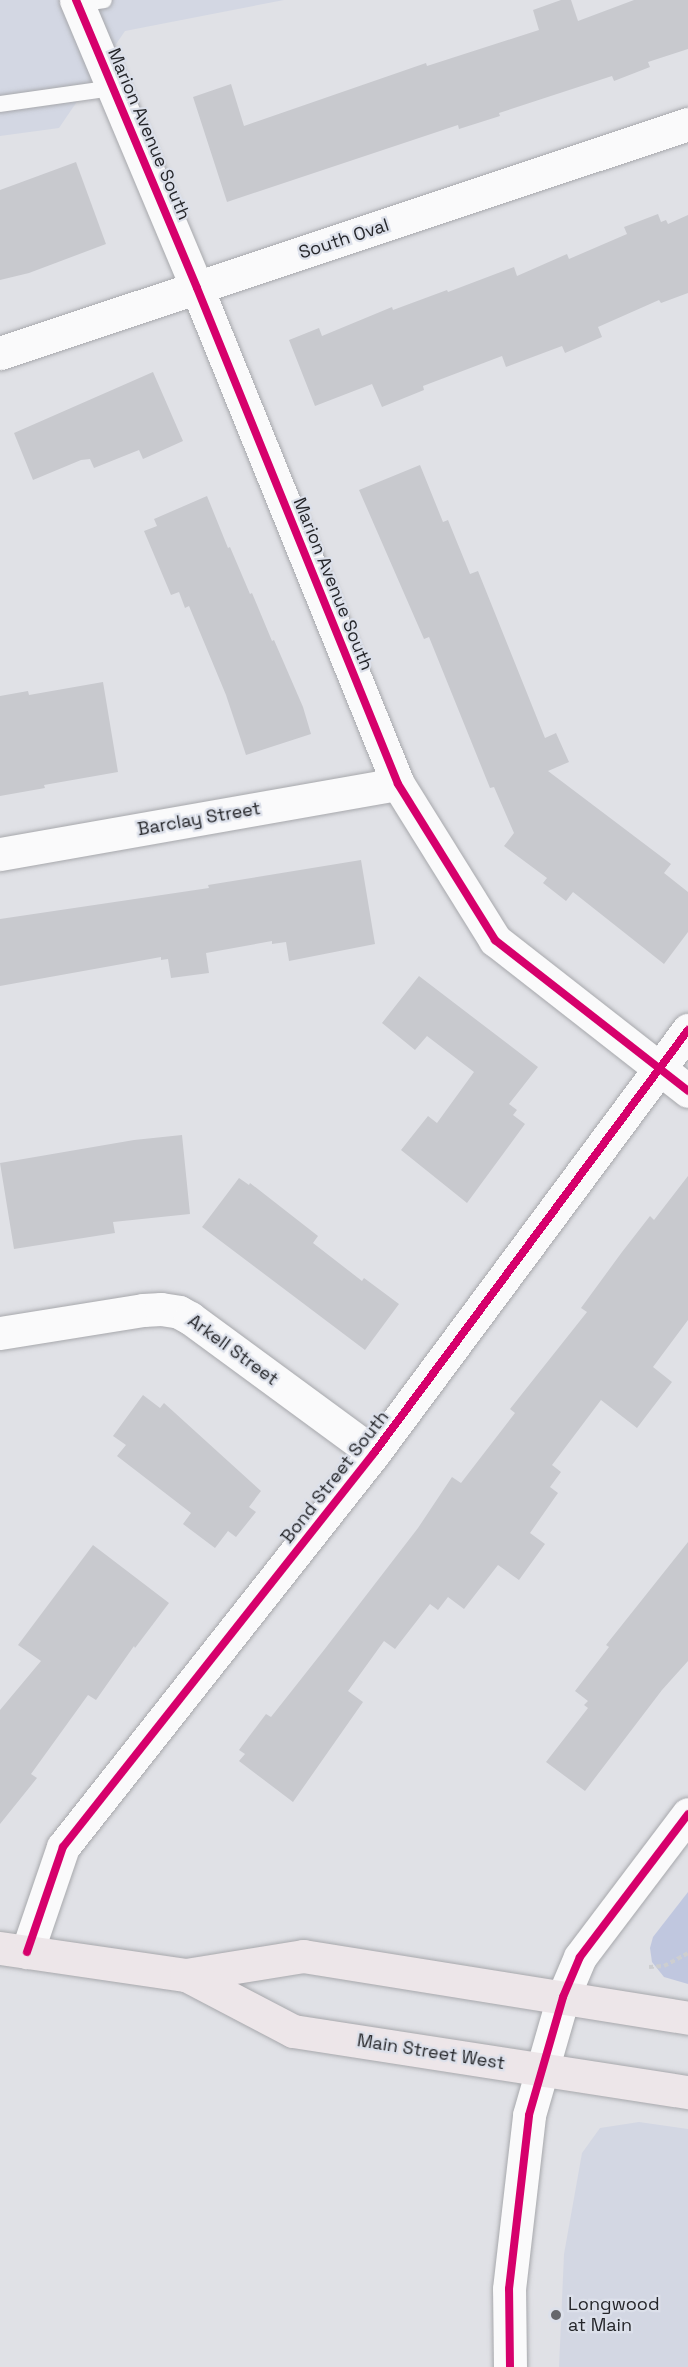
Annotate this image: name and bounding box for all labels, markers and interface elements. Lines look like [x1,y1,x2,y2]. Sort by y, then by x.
street label: Marion Avenue South [103,45,195,223]
street label: South Oval [296,214,392,264]
street label: Marion Avenue South [288,494,378,674]
street label: Barclay Street [136,798,262,840]
street label: Arkell Street [184,1310,282,1390]
street label: Bond Street South [276,1406,394,1548]
street label: Main Street West [356,2030,506,2074]
place label: Longwood at Main [568,2294,660,2336]
marker: Longwood at Main [549,2308,563,2322]

